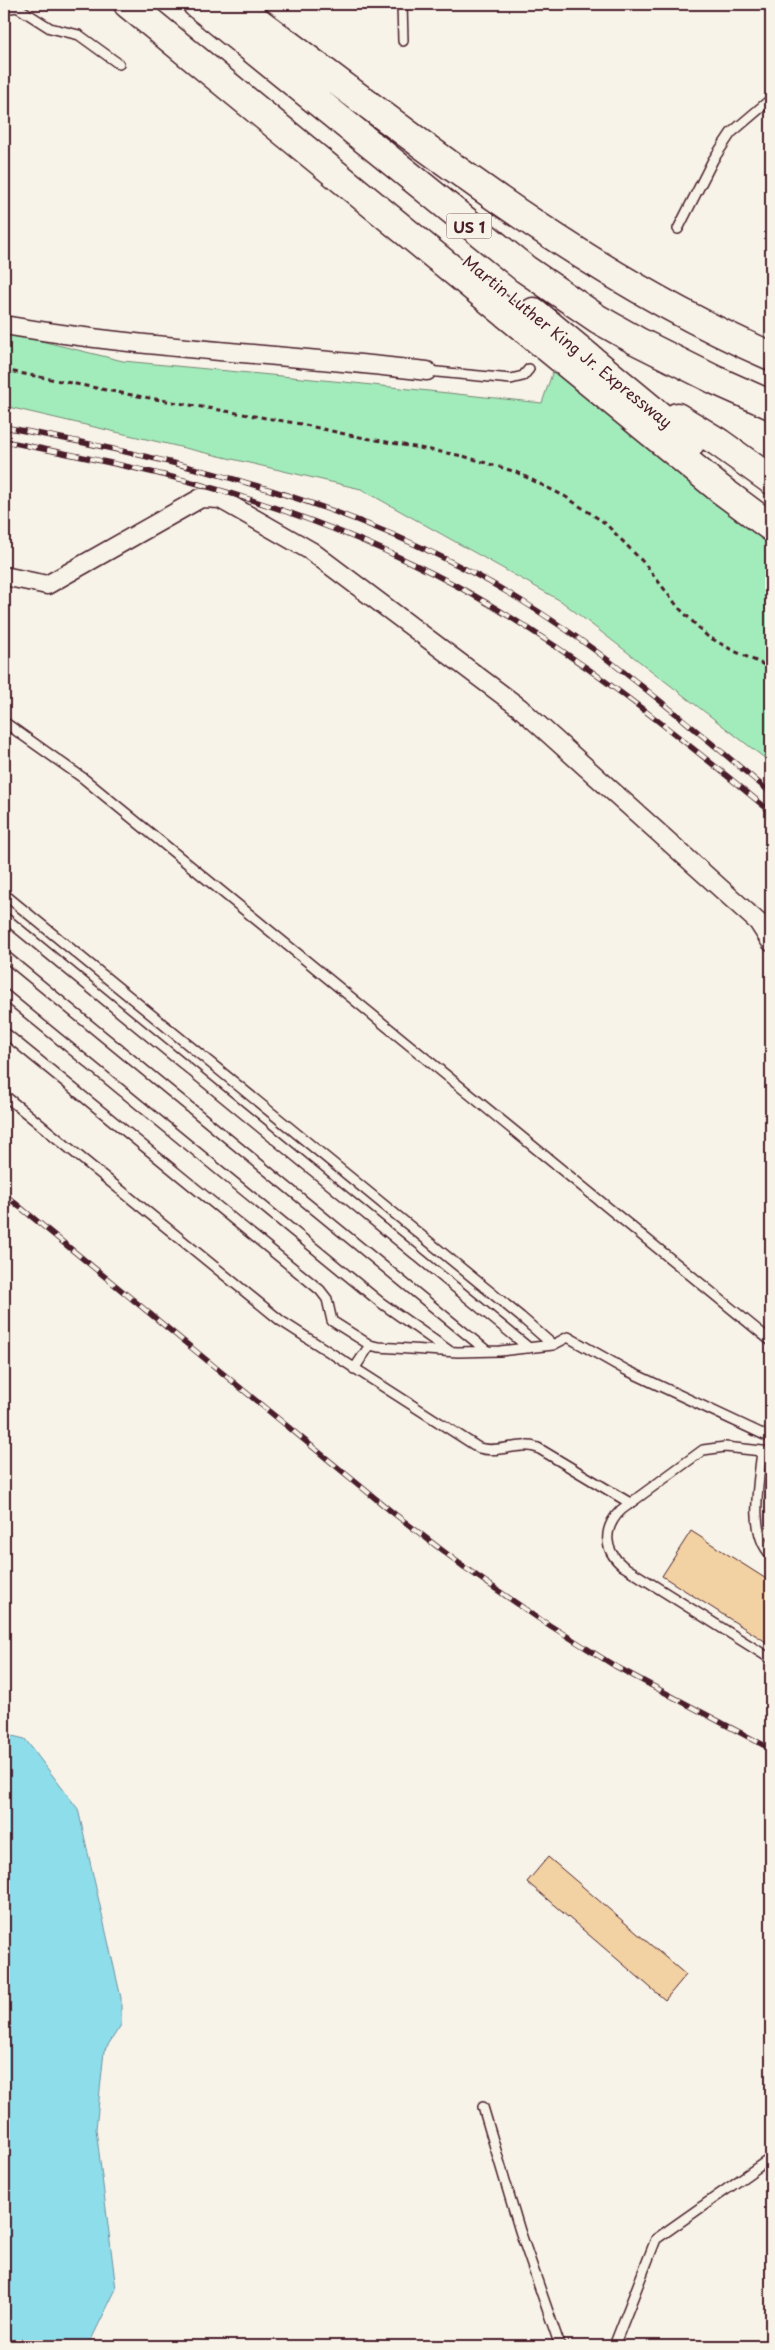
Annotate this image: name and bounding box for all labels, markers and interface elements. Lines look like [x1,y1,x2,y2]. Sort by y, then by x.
road number: US 1 [446,214,492,238]
street label: Martin Luther King Jr. Expressway [458,249,678,433]

